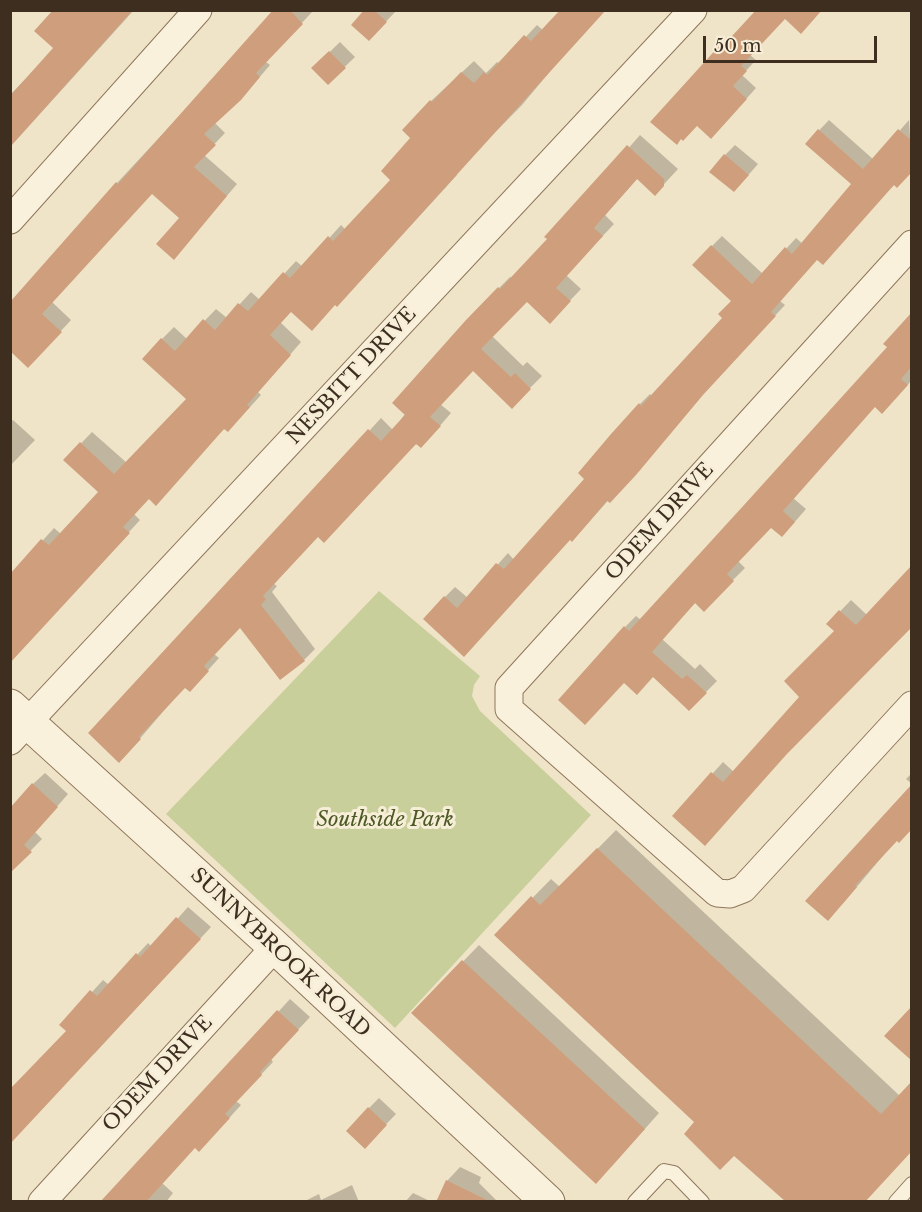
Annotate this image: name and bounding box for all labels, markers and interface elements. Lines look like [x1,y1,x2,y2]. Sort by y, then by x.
scale bar [706,24,880,62]
text: 50 m [714,35,762,57]
street label: NESBITT DRIVE [282,303,422,449]
street label: ODEM DRIVE [601,458,719,586]
park label: Southside Park [316,808,454,832]
street label: SUNNYBROOK ROAD [185,863,375,1043]
street label: ODEM DRIVE [98,1011,218,1137]

